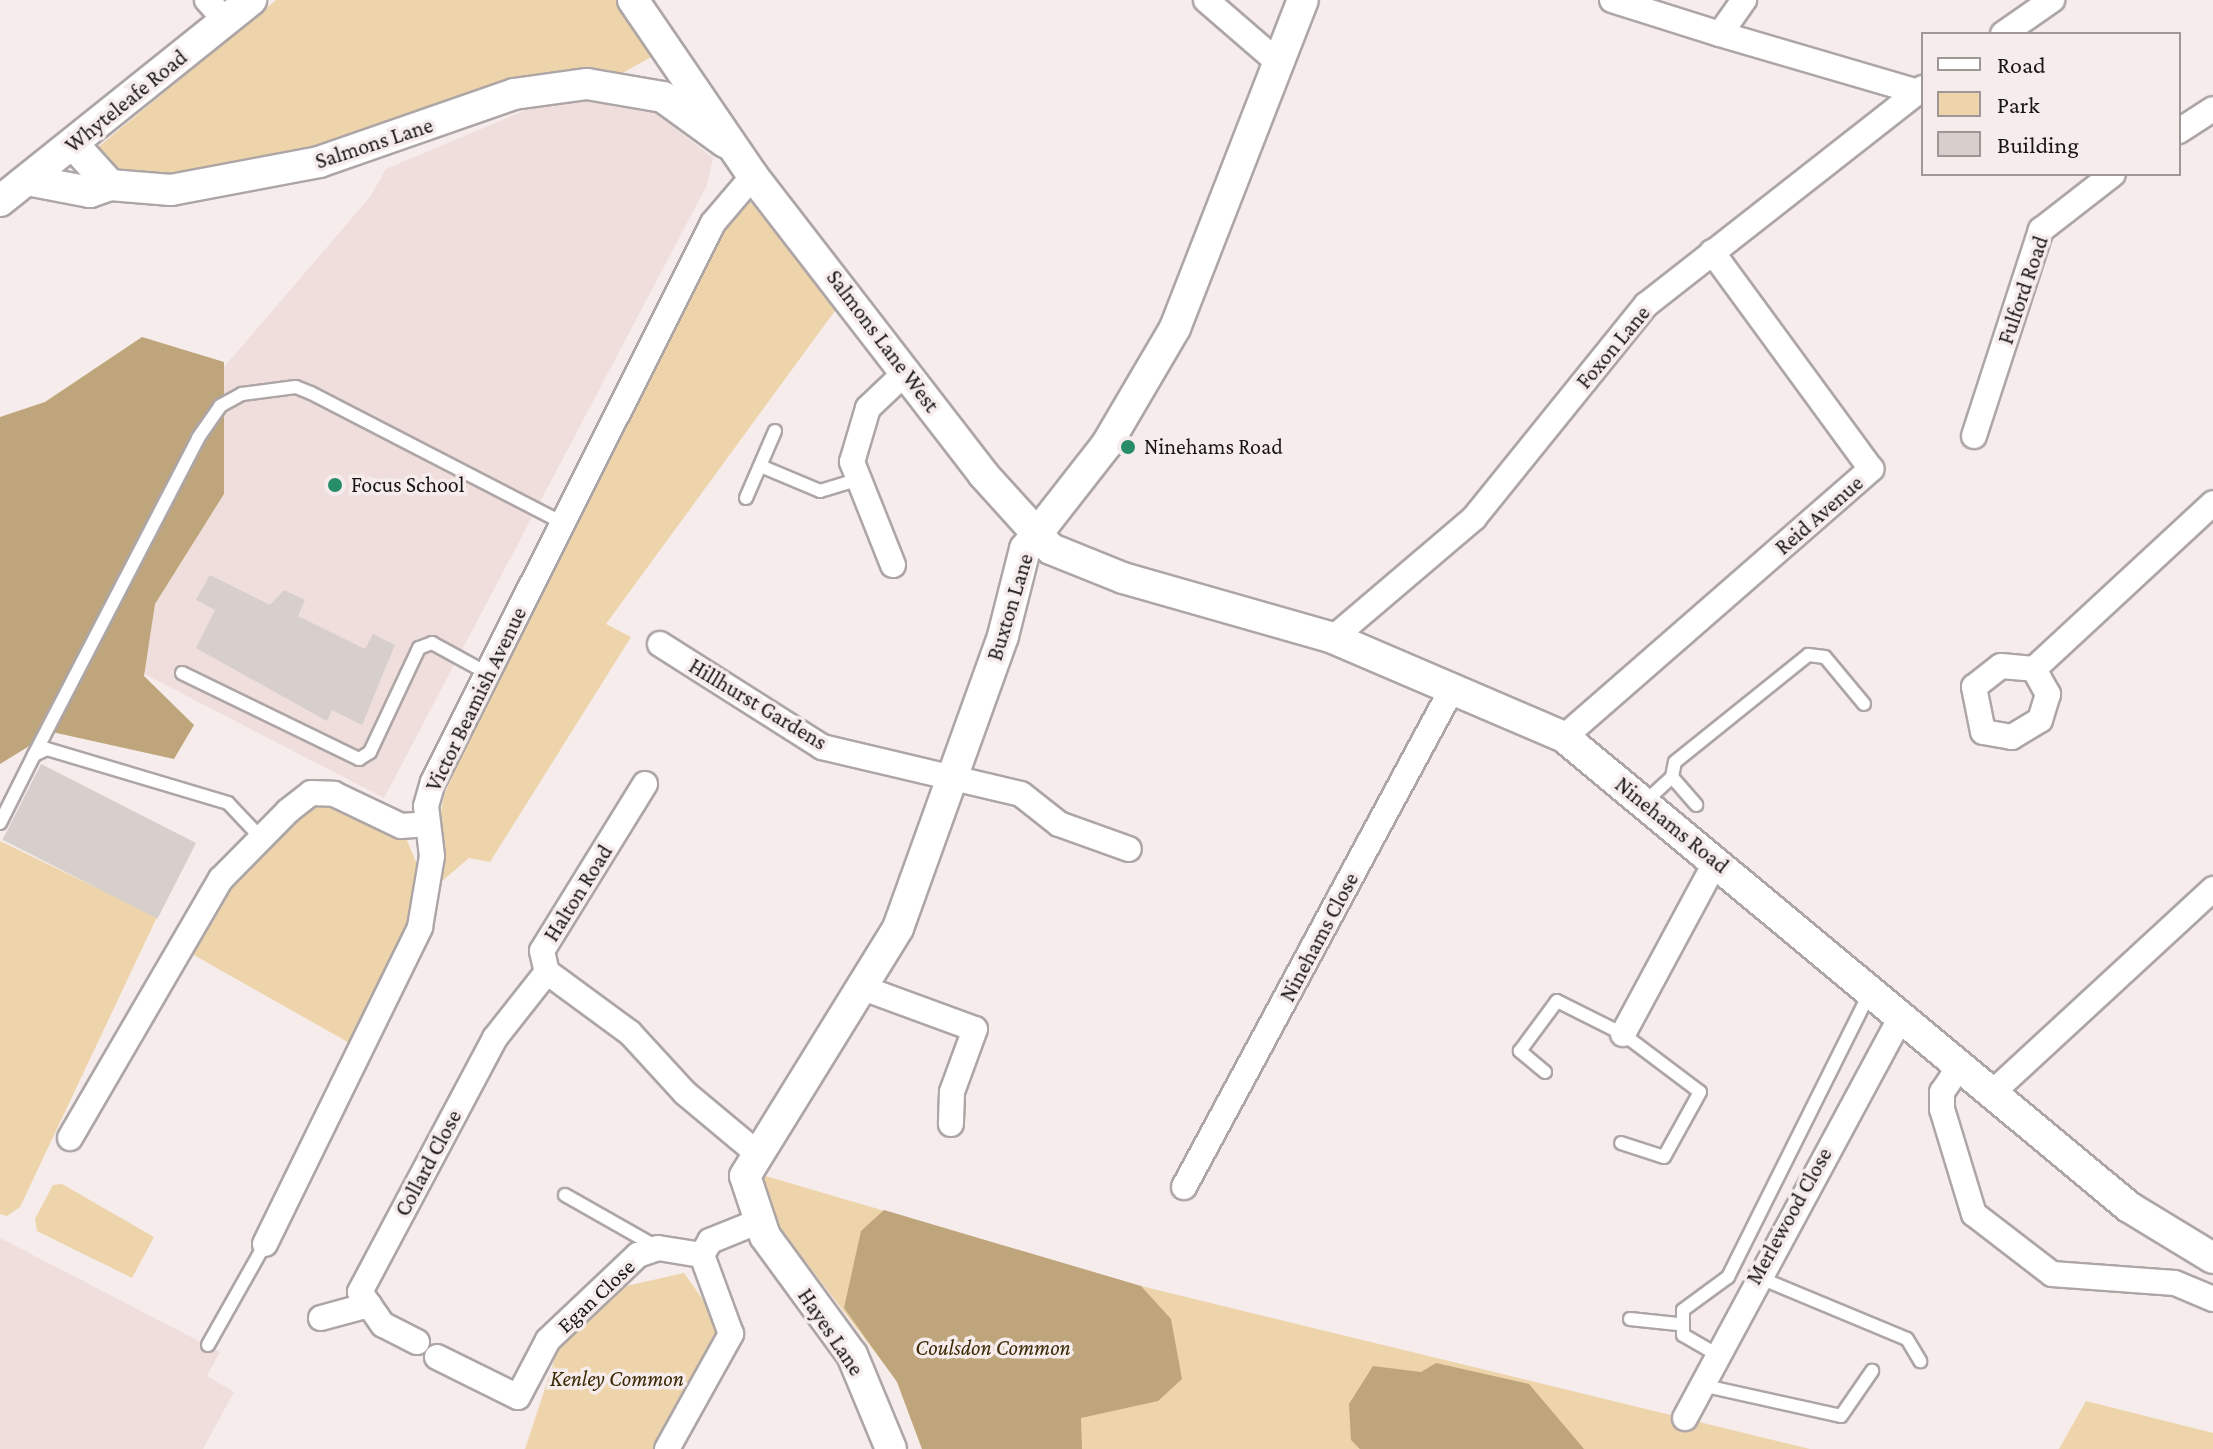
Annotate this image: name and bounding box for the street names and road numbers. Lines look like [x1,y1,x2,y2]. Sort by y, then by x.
street label: Whyteleafe Road [60,44,192,158]
street label: Salmons Lane [312,112,436,174]
street label: Fulford Road [1992,232,2054,348]
street label: Salmons Lane West [821,265,945,417]
street label: Foxon Lane [1571,300,1655,394]
street label: Reid Avenue [1770,470,1868,560]
street label: Buxton Lane [981,550,1039,664]
street label: Victor Beamish Avenue [420,603,532,795]
street label: Hillhurst Gardens [684,652,832,756]
street label: Ninehams Road [1610,771,1734,879]
street label: Halton Road [538,840,618,946]
street label: Ninehams Close [1274,868,1364,1006]
street label: Collard Close [389,1105,467,1221]
street label: Merlewood Close [1740,1143,1838,1289]
street label: Egan Close [552,1253,640,1339]
street label: Hayes Lane [792,1283,870,1381]

